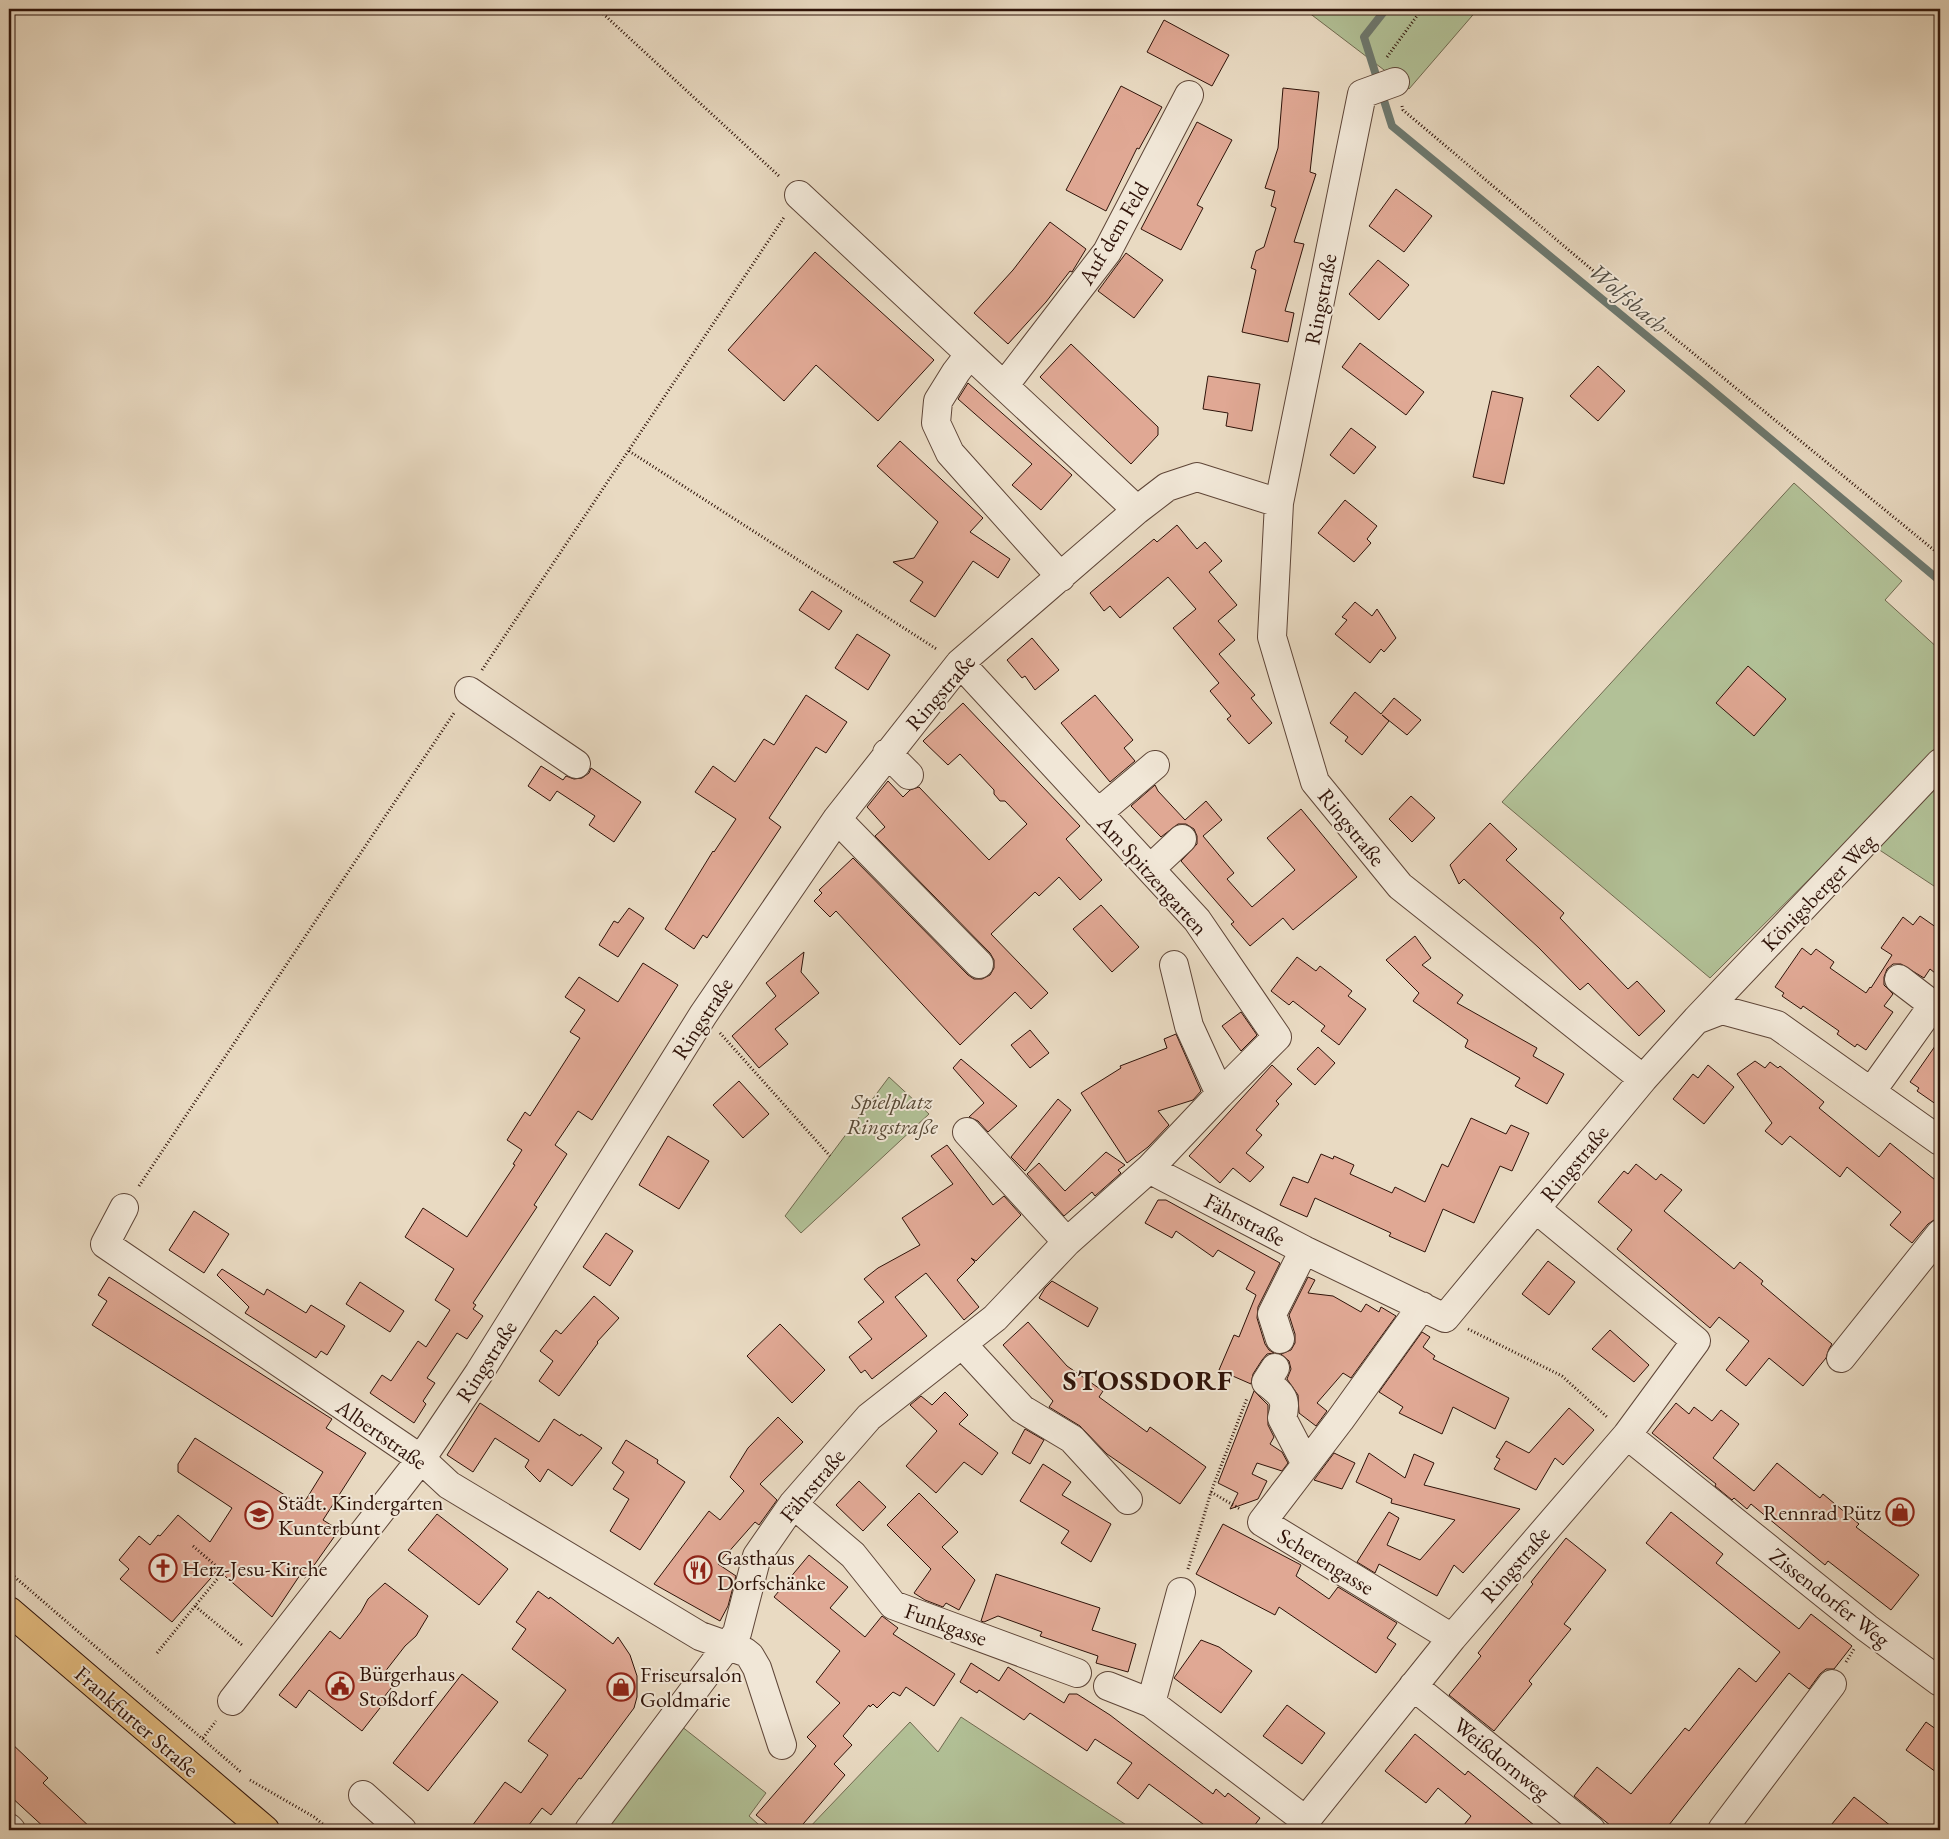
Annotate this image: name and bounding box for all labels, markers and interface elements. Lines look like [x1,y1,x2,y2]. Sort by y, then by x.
street label: Auf dem Feld [1071,176,1156,291]
street label: Ringstraße [1297,251,1344,347]
water label: Wolfsbach [1582,256,1674,340]
street label: Ringstraße [899,648,982,737]
street label: Ringstraße [1311,782,1392,873]
street label: Am Spitzengarten [1090,808,1215,942]
street label: Königsberger Weg [1755,827,1882,957]
street label: Ringstraße [665,971,740,1065]
park label: Spielplatz Ringstraße [846,1087,938,1141]
street label: Ringstraße [1534,1118,1615,1208]
street label: Fährstraße [1199,1186,1291,1253]
street label: Ringstraße [449,1314,524,1408]
district label: STOSSDORF [1063,1362,1233,1398]
street label: Albertstraße [330,1392,433,1476]
street label: Fährstraße [773,1442,852,1528]
place label: Städt. Kindergarten Kunterbunt [278,1488,444,1542]
shop icon: Rennrad Pütz [1885,1497,1915,1527]
place label: Rennrad Pütz [1763,1498,1882,1527]
school or university icon: Städt. Kindergarten Kunterbunt [244,1500,274,1530]
street label: Ringstraße [1474,1520,1557,1609]
street label: Scherengasse [1272,1521,1380,1602]
street label: Zissendorfer Weg [1764,1541,1896,1654]
place label: Gasthaus Dorfschänke [717,1543,826,1597]
church icon: Herz-Jesu-Kirche [148,1553,178,1583]
place label: Herz-Jesu-Kirche [182,1554,328,1583]
restaurant icon: Gasthaus Dorfschänke [683,1555,713,1585]
street label: Funkgasse [900,1596,992,1653]
street label: Frankfurter Straße [69,1659,205,1784]
place label: Bürgerhaus Stoßdorf [359,1659,455,1713]
place label: Friseursalon Goldmarie [640,1660,743,1714]
public building icon: Bürgerhaus Stoßdorf [325,1671,355,1701]
shop icon: Friseursalon Goldmarie [606,1672,636,1702]
street label: Weißdornweg [1447,1711,1556,1806]

